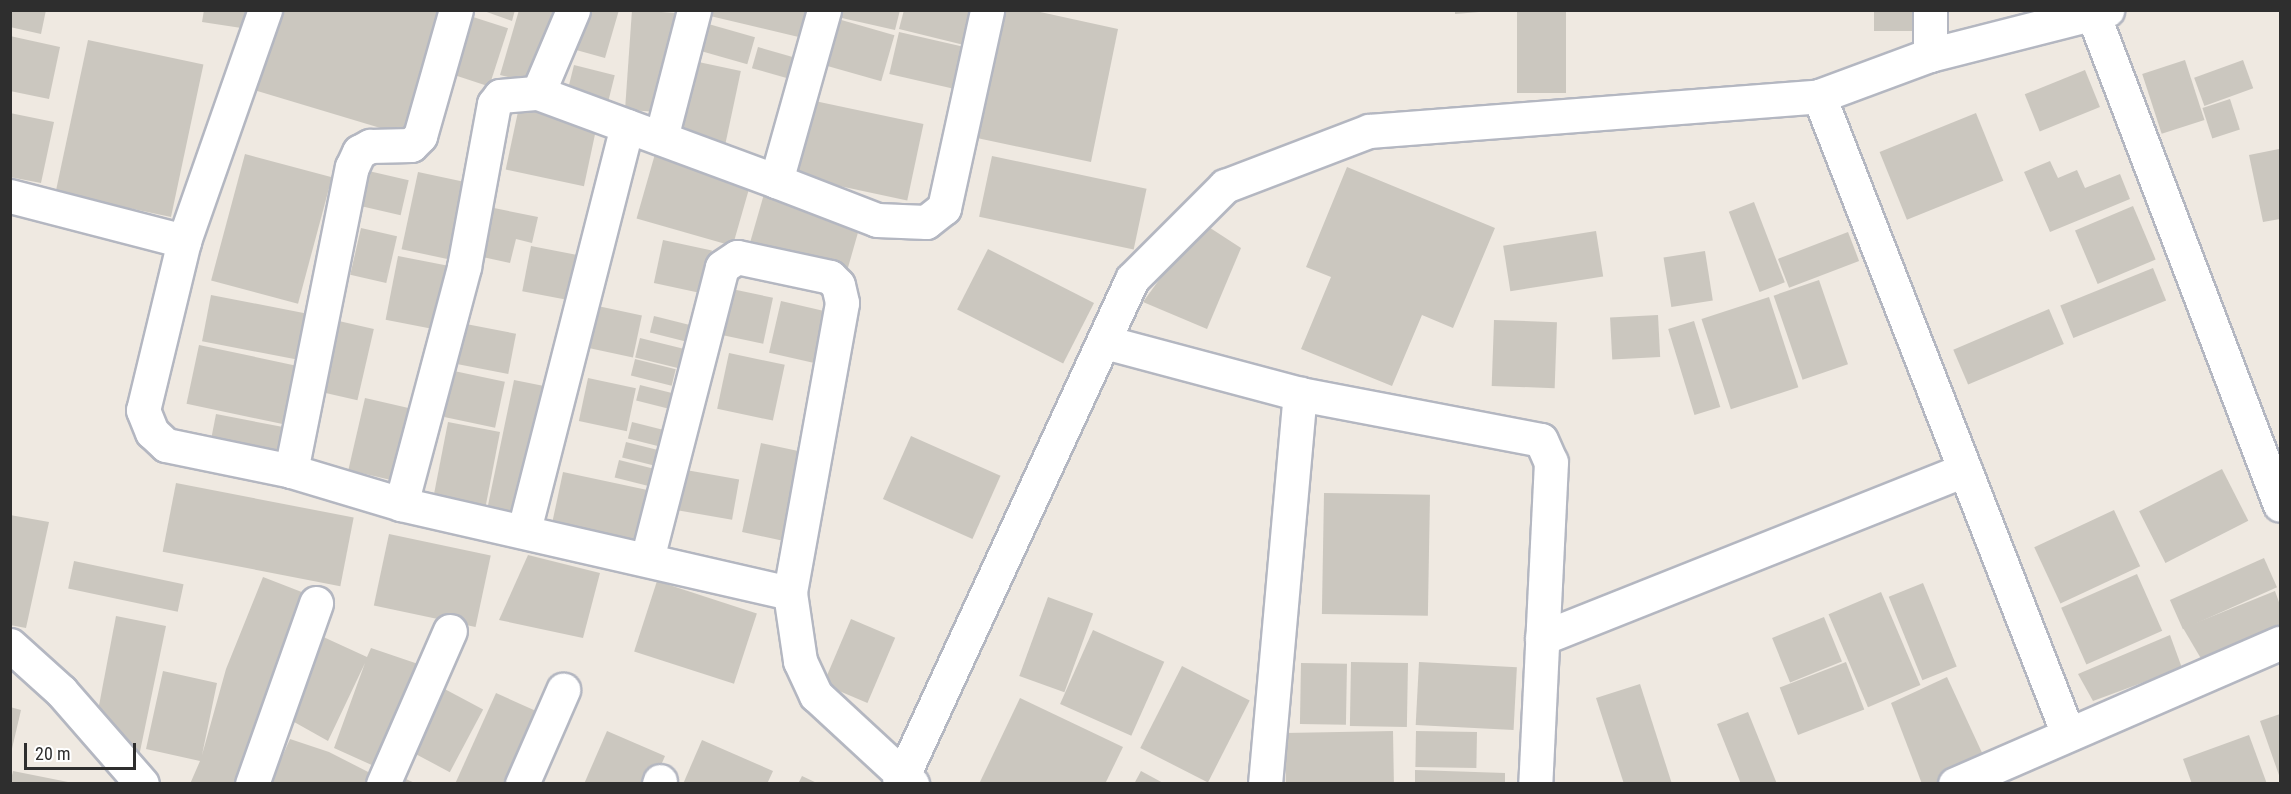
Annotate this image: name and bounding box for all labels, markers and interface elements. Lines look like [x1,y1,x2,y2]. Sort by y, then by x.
scale bar [27,731,140,769]
text: 20 m [35,743,70,764]

